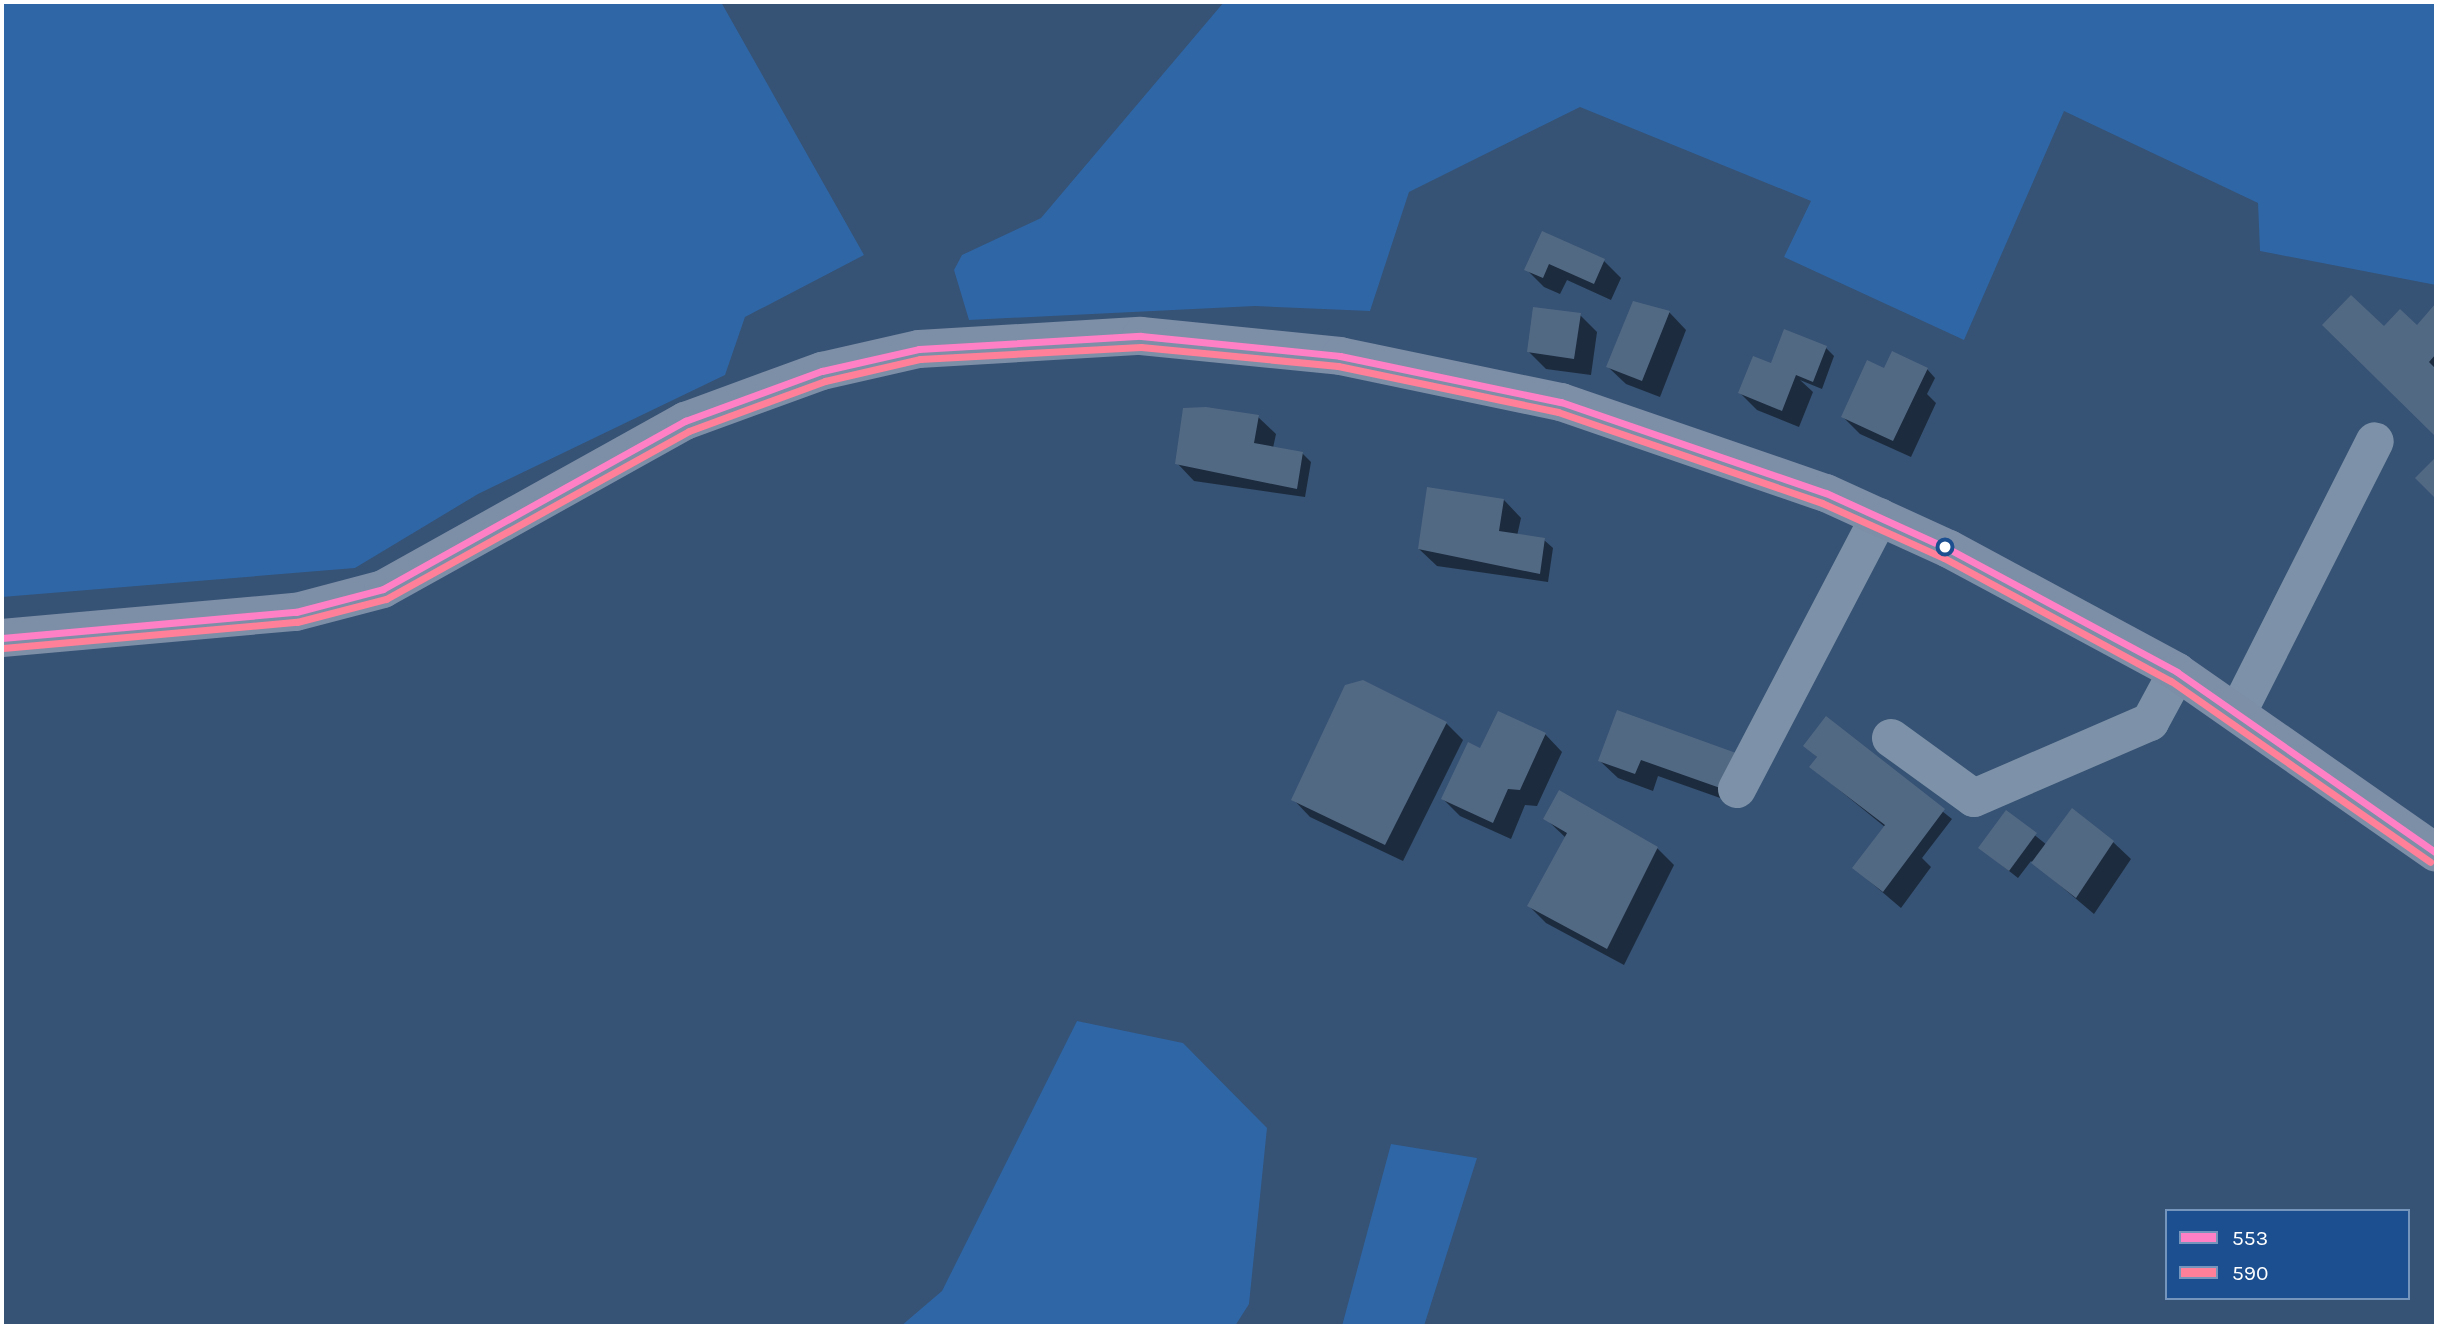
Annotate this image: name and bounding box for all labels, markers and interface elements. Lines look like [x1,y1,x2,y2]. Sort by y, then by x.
unlabelled marker [1938,540,1952,554]
legend [2165,1209,2410,1300]
text: 553 [2232,1226,2268,1250]
text: 590 [2232,1261,2269,1285]

